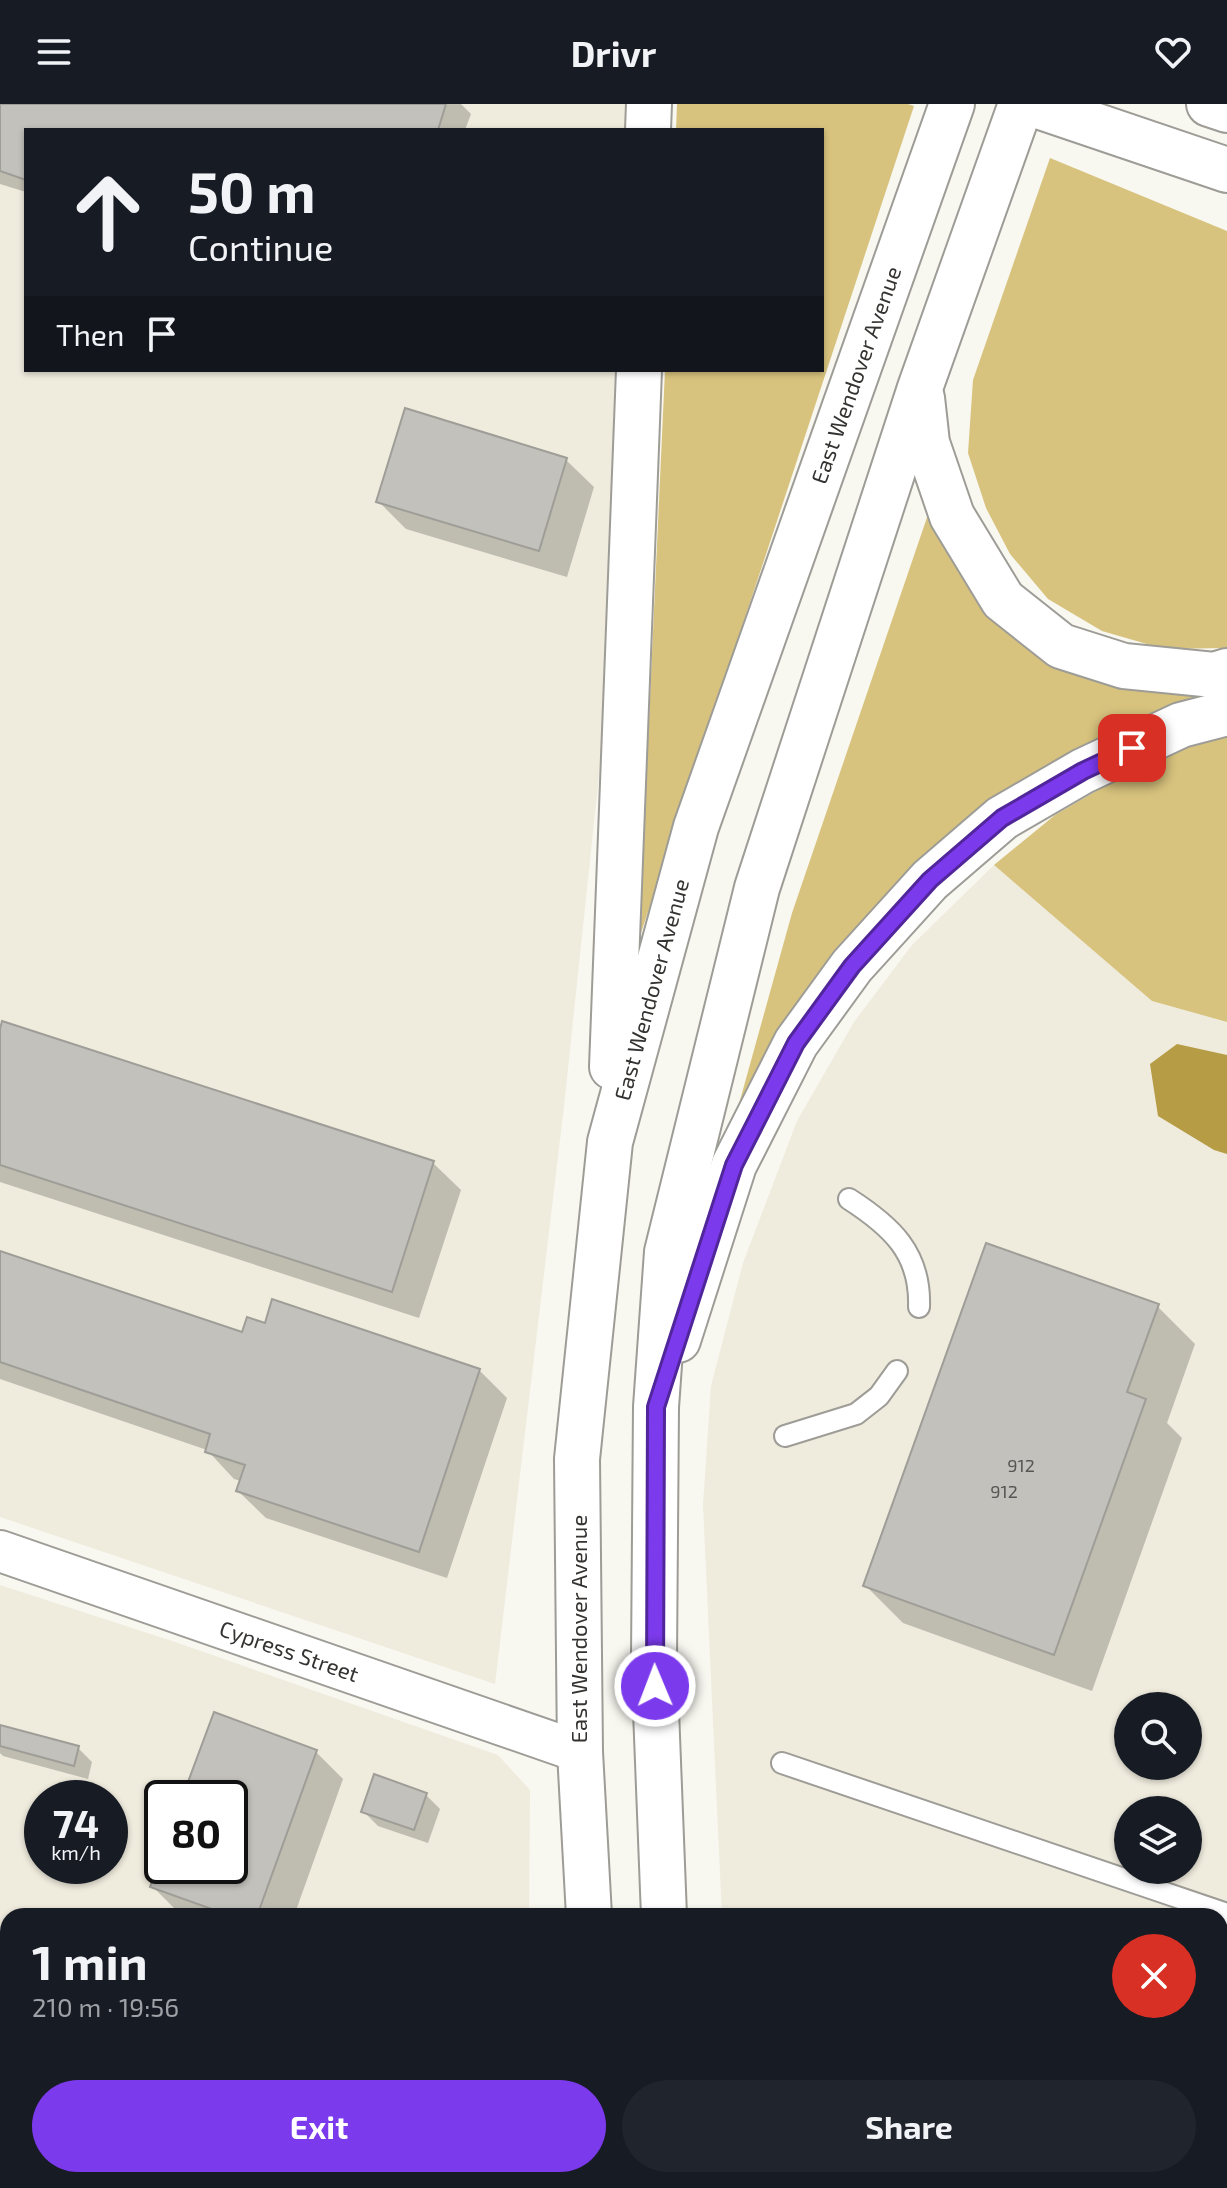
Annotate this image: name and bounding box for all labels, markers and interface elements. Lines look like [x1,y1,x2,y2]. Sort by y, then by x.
icon: menu [32,30,76,74]
icon: heart [1151,30,1195,74]
text: Drivr [571,31,656,74]
text: 50 m [188,157,316,224]
icon: ahead [56,160,160,264]
text: Continue [188,225,333,268]
street label: East Wendover Avenue [805,263,906,487]
icon: arrive [140,312,184,356]
text: Then [56,316,124,352]
pin [1098,714,1166,782]
icon: arrive [1110,726,1154,770]
street label: East Wendover Avenue [608,876,693,1103]
house number: 912 [1007,1454,1035,1476]
house number: 912 [990,1480,1018,1502]
street label: East Wendover Avenue [565,1515,591,1743]
street label: Cypress Street [216,1614,363,1686]
position arrow [613,1644,697,1728]
map controls [1114,1692,1202,1884]
button: search [1114,1692,1202,1780]
speed limit sign: 80 [144,1780,248,1884]
button: layers [1114,1796,1202,1884]
text: 74 [53,1798,99,1846]
text: km/h [51,1840,101,1864]
text: 1 min [32,1932,148,1990]
button: close [1112,1934,1196,2018]
text: 210 m · 19:56 [32,1991,179,2022]
button: Exit [32,2080,606,2172]
button: Share [622,2080,1196,2172]

